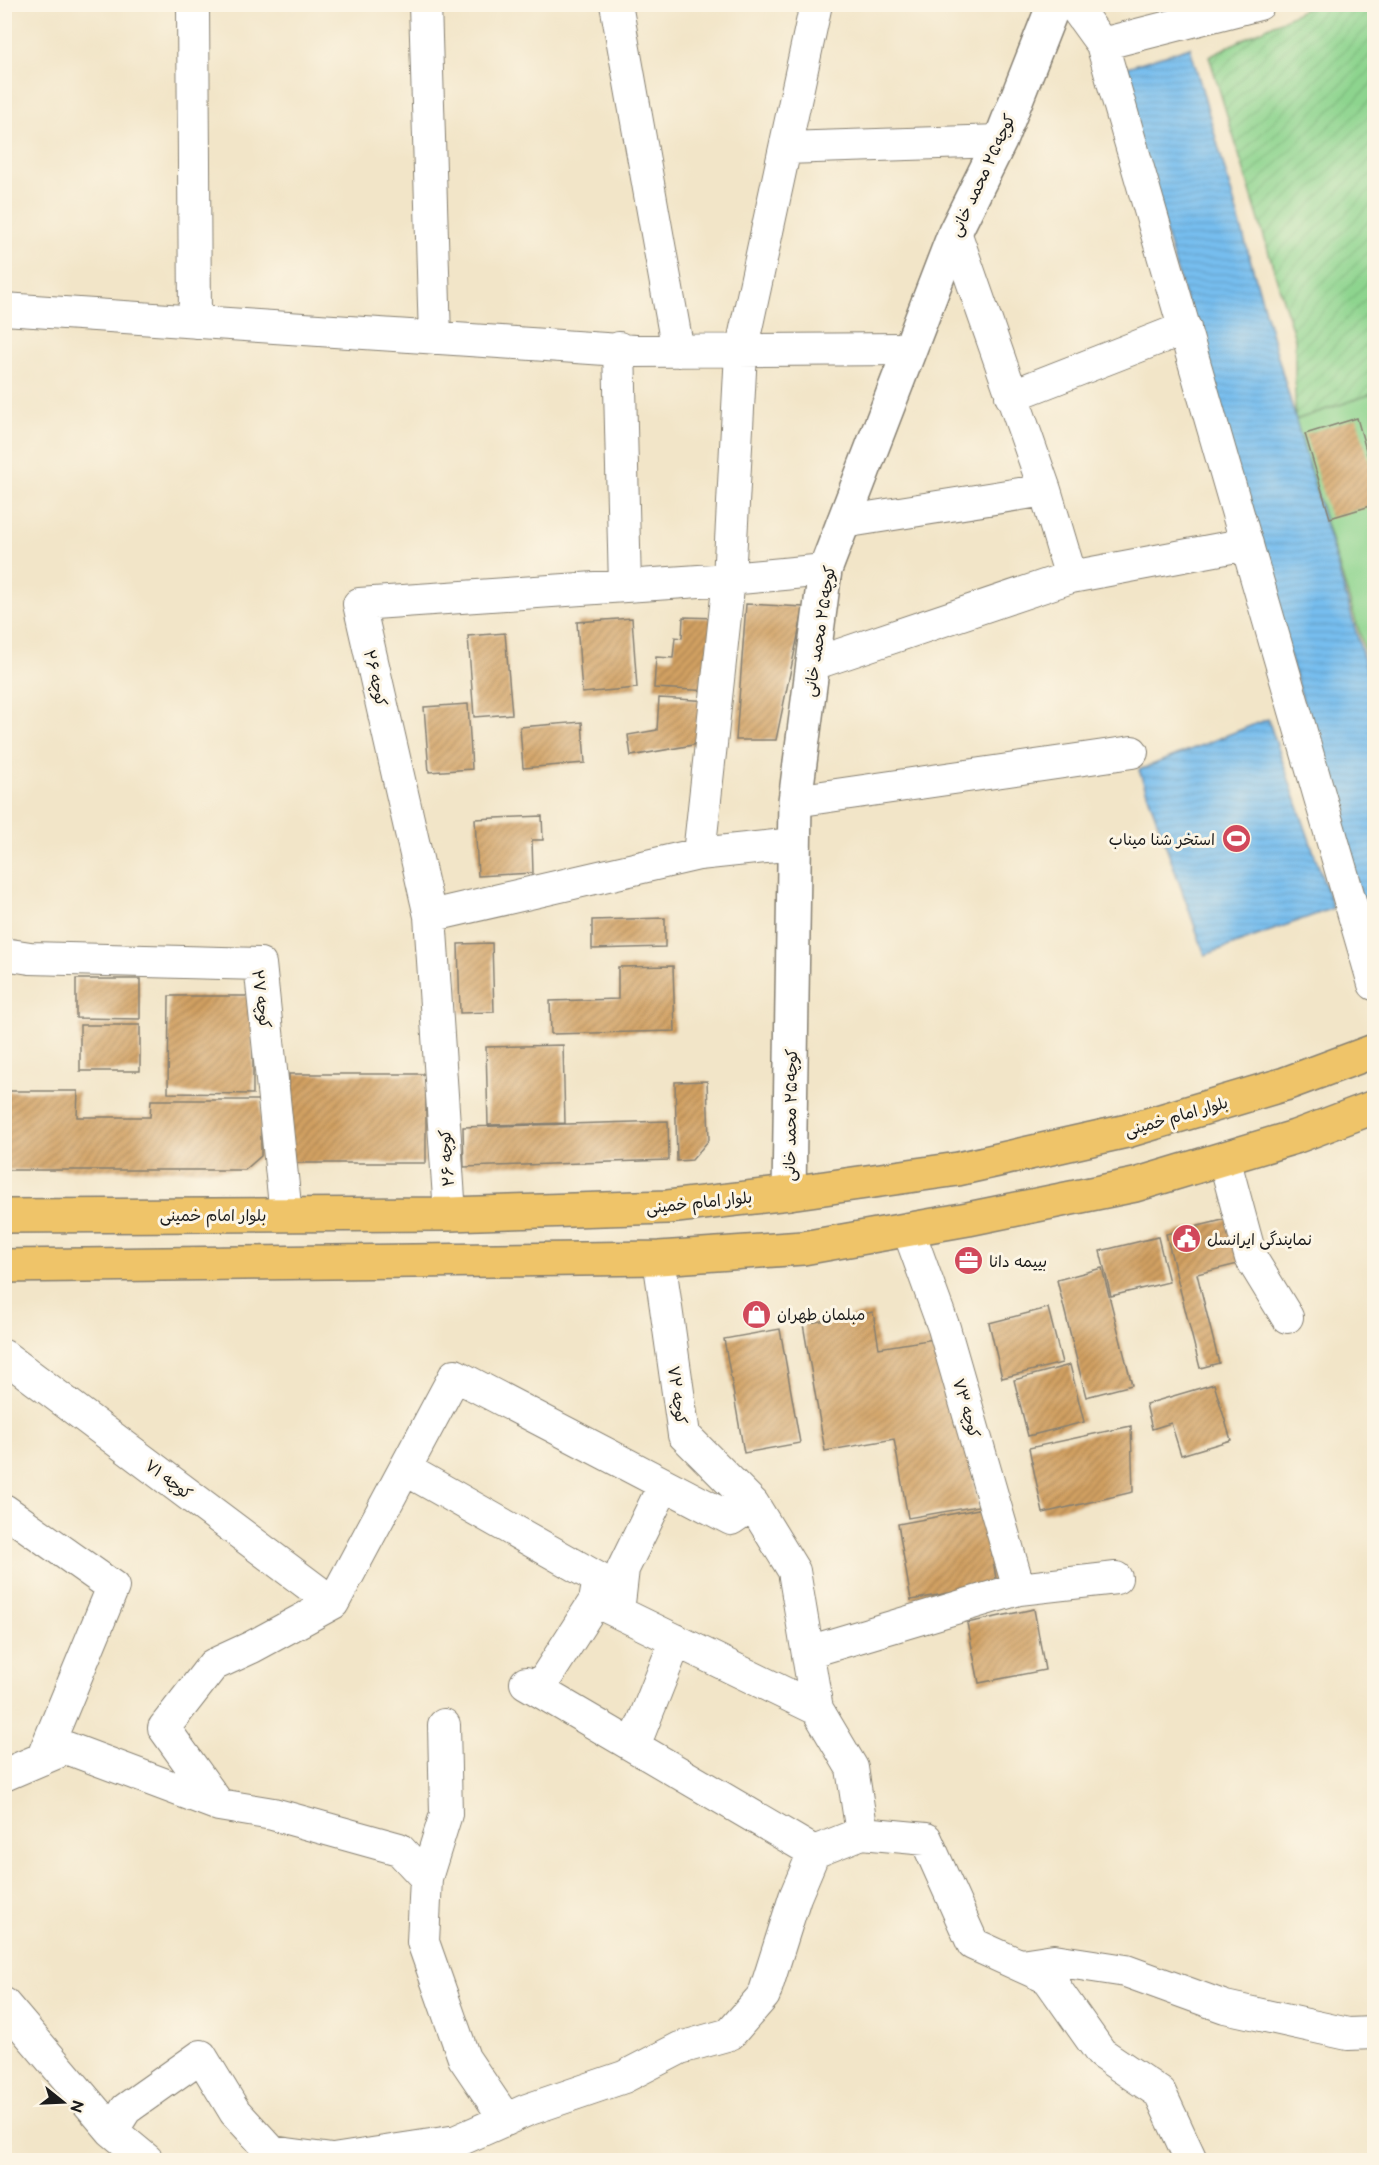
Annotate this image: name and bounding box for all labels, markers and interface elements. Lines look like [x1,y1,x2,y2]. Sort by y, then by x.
street label: کوچه۲۵ محمد خانی [947,111,1020,240]
street label: کوچه۲۵ محمد خانی [801,564,840,698]
street label: کوچه ۲۶ [359,648,390,709]
sports icon: استخر شنا میناب [1220,823,1252,855]
place label: استخر شنا میناب [1109,831,1215,850]
street label: کوچه ۲۷ [247,969,274,1030]
street label: کوچه۲۵ محمد خانی [781,1048,802,1182]
street label: بلوار امام خمینی [1123,1094,1231,1143]
street label: کوچه ۲۶ [436,1128,459,1187]
street label: بلوار امام خمینی [645,1188,753,1221]
street label: بلوار امام خمینی [160,1207,266,1228]
public building icon: نمایندگی ایرانسل [1170,1223,1202,1255]
place label: نمایندگی ایرانسل [1207,1230,1312,1250]
office icon: بییمه دانا [952,1245,984,1277]
place label: بییمه دانا [989,1253,1047,1272]
shop icon: مبلمان طهران [740,1298,772,1330]
place label: مبلمان طهران [777,1306,865,1325]
street label: کوچه ۷۲ [663,1365,690,1426]
street label: کوچه ۷۳ [948,1376,983,1441]
street label: کوچه ۷۱ [141,1456,195,1504]
north arrow [33,2072,93,2132]
text: N [65,2098,87,2115]

